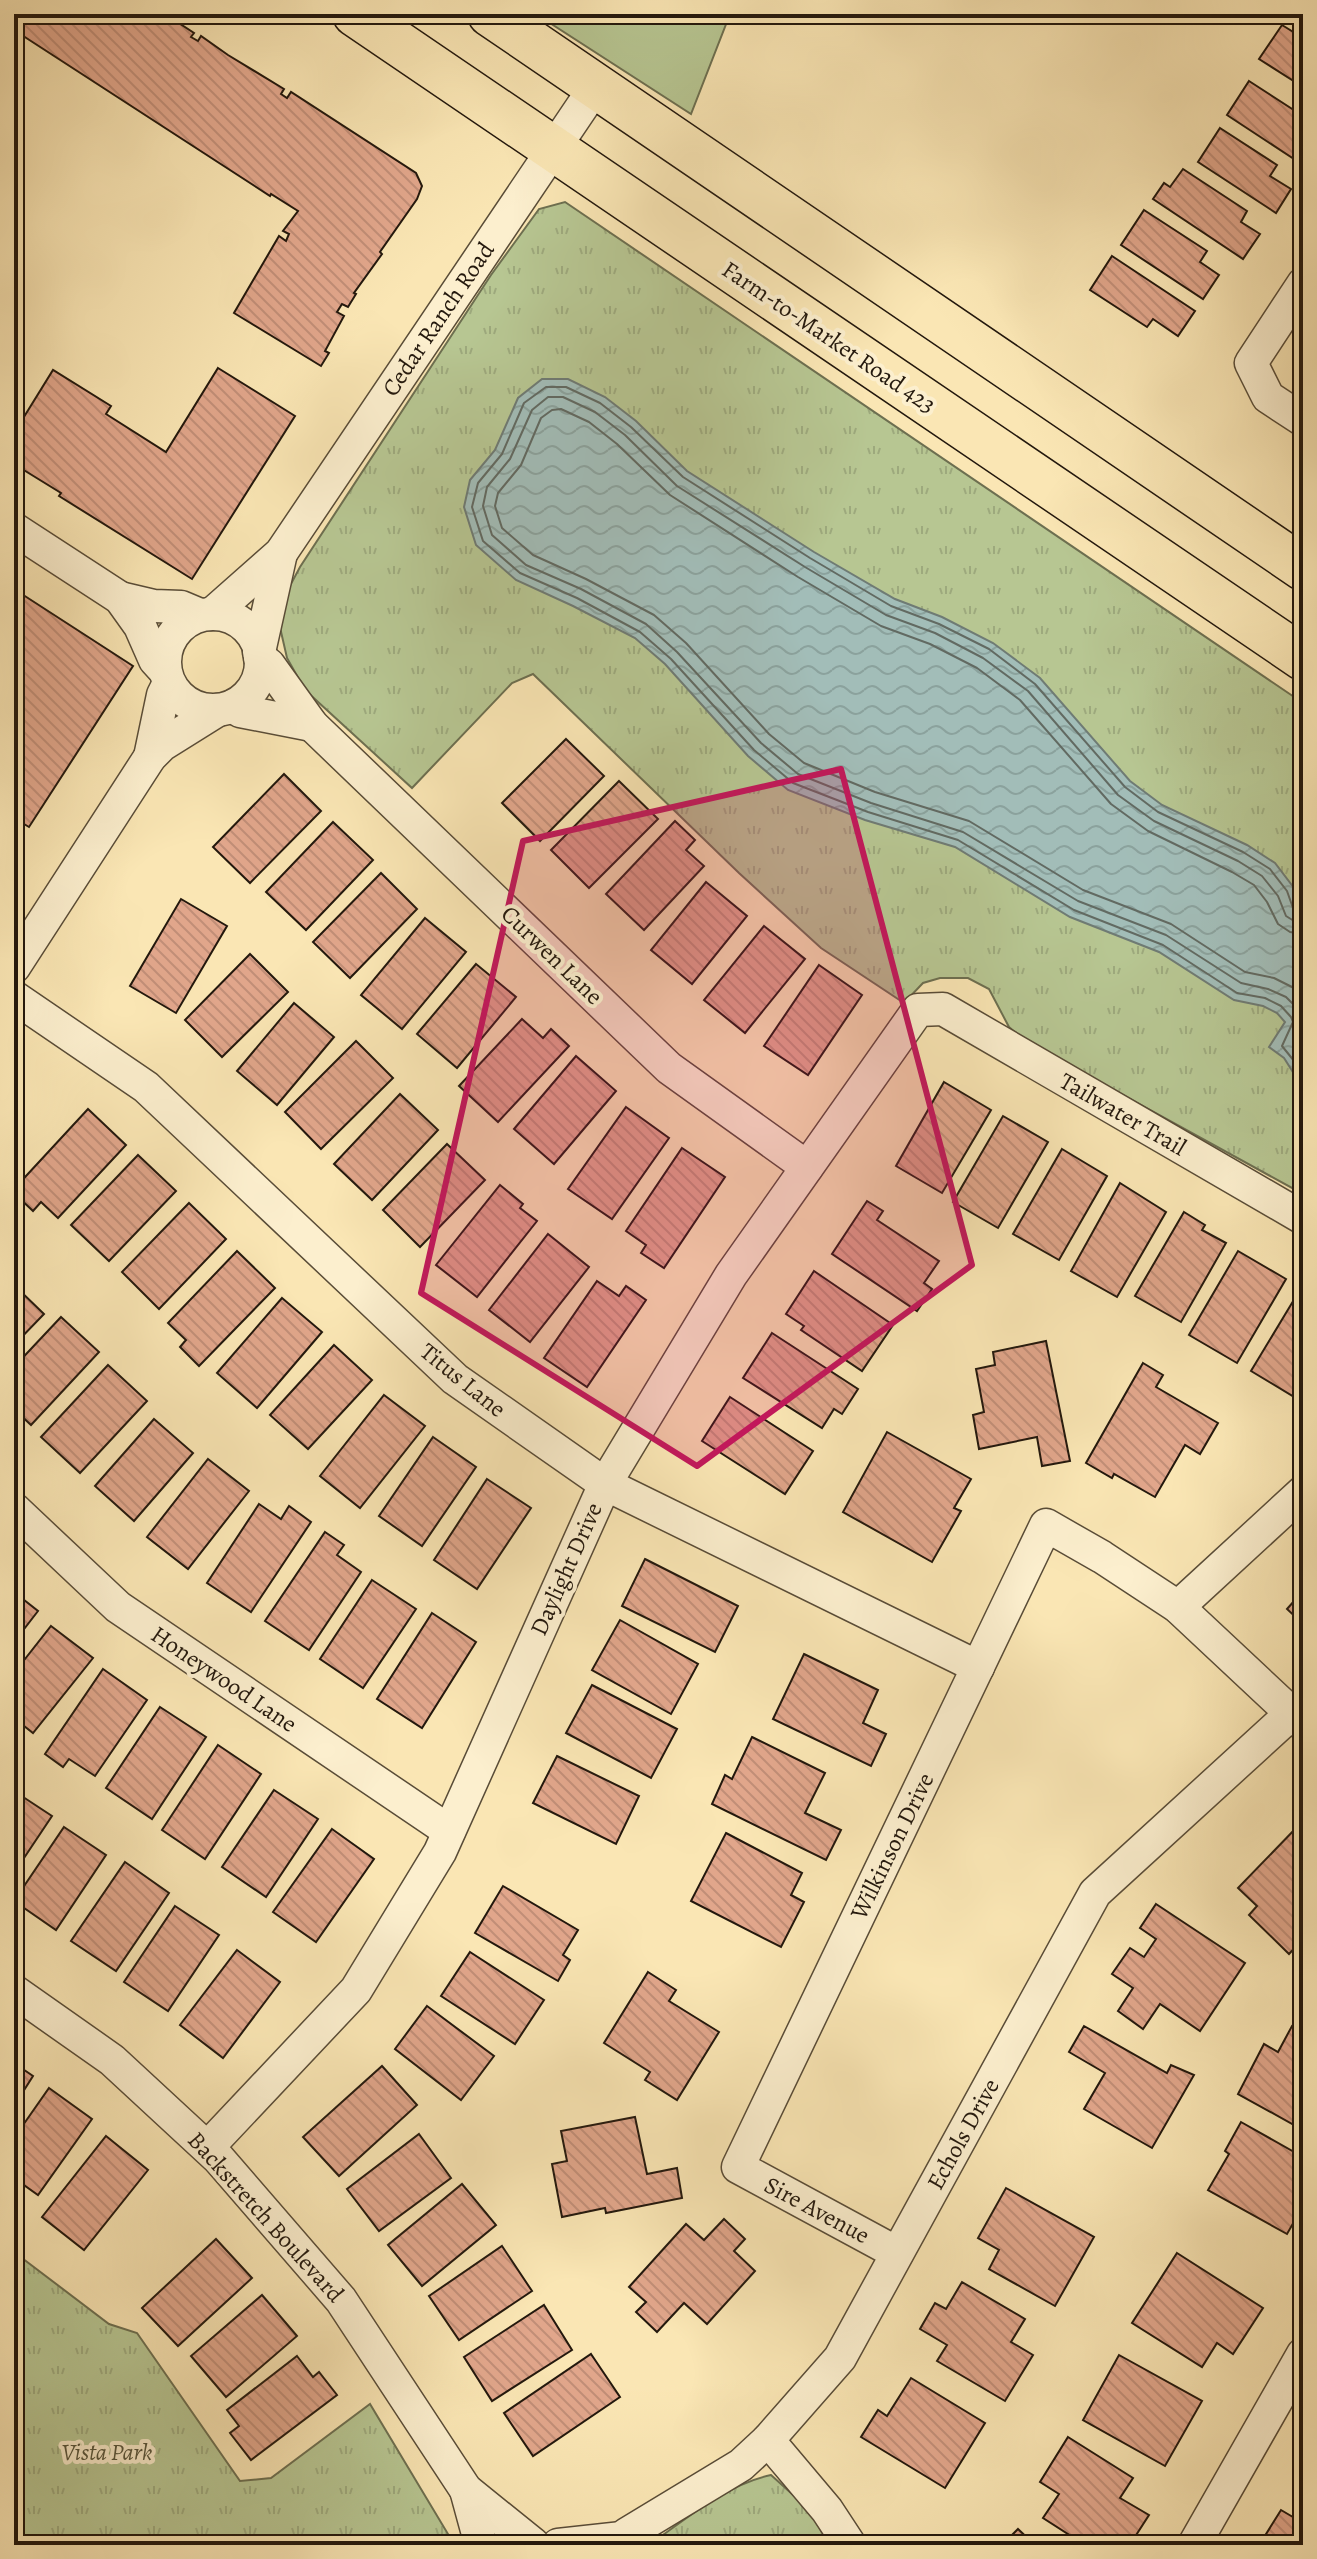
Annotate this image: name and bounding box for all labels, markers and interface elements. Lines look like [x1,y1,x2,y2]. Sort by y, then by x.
street label: Cedar Ranch Road [375,236,502,402]
street label: Farm-to-Market Road 423 [716,253,942,421]
street label: Curwen Lane [494,898,610,1012]
street label: Tailwater Trail [1054,1065,1192,1163]
street label: Titus Lane [413,1336,513,1424]
street label: Daylight Drive [522,1497,610,1641]
street label: Honeywood Lane [145,1618,303,1740]
street label: Wilkinson Drive [842,1767,941,1925]
street label: Echols Drive [919,2073,1007,2195]
street label: Backstretch Boulevard [181,2125,351,2309]
street label: Sire Avenue [759,2169,875,2251]
park label: Vista Park [62,2436,153,2468]

